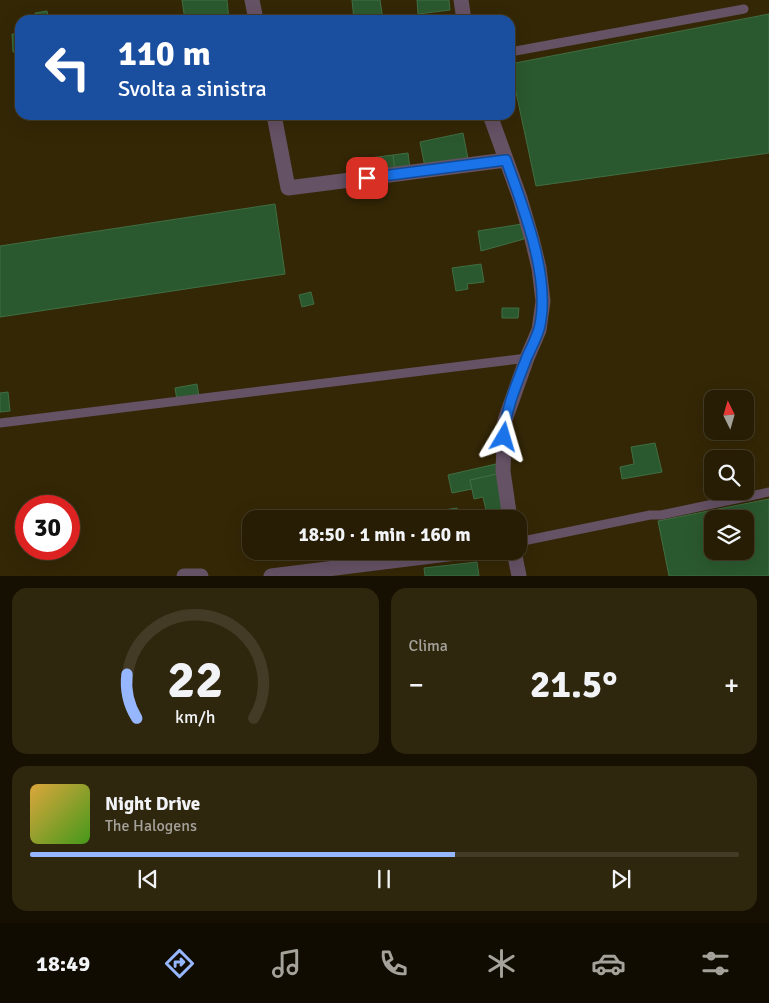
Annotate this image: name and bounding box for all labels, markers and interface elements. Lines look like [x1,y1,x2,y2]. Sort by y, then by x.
text: 110 m [118,32,211,75]
icon: left [35,35,100,100]
text: Svolta a sinistra [118,75,267,102]
pin [346,157,388,199]
icon: arrive [353,164,381,192]
north arrow [704,390,754,440]
map controls [704,390,754,560]
position arrow [477,410,529,462]
button: search [704,450,754,500]
speed limit sign: 30 [15,495,80,560]
button: layers [704,510,754,560]
text: 18:50 · 1 min · 160 m [298,523,471,547]
text: Clima [409,636,448,656]
text: 22 [167,648,223,712]
text: 21.5° [530,661,618,708]
text: − [409,668,424,702]
text: + [724,668,739,702]
text: km/h [175,706,215,728]
text: Night Drive [105,792,200,816]
text: The Halogens [105,816,197,836]
icon: previous [134,865,162,893]
icon: pause [370,865,398,893]
icon: next [607,865,635,893]
icon: directions [162,946,197,981]
icon: music [269,946,304,981]
icon: phone [376,946,411,981]
icon: climate [484,946,519,981]
icon: car [591,946,626,981]
icon: filters [698,946,733,981]
text: 18:49 [36,950,90,977]

